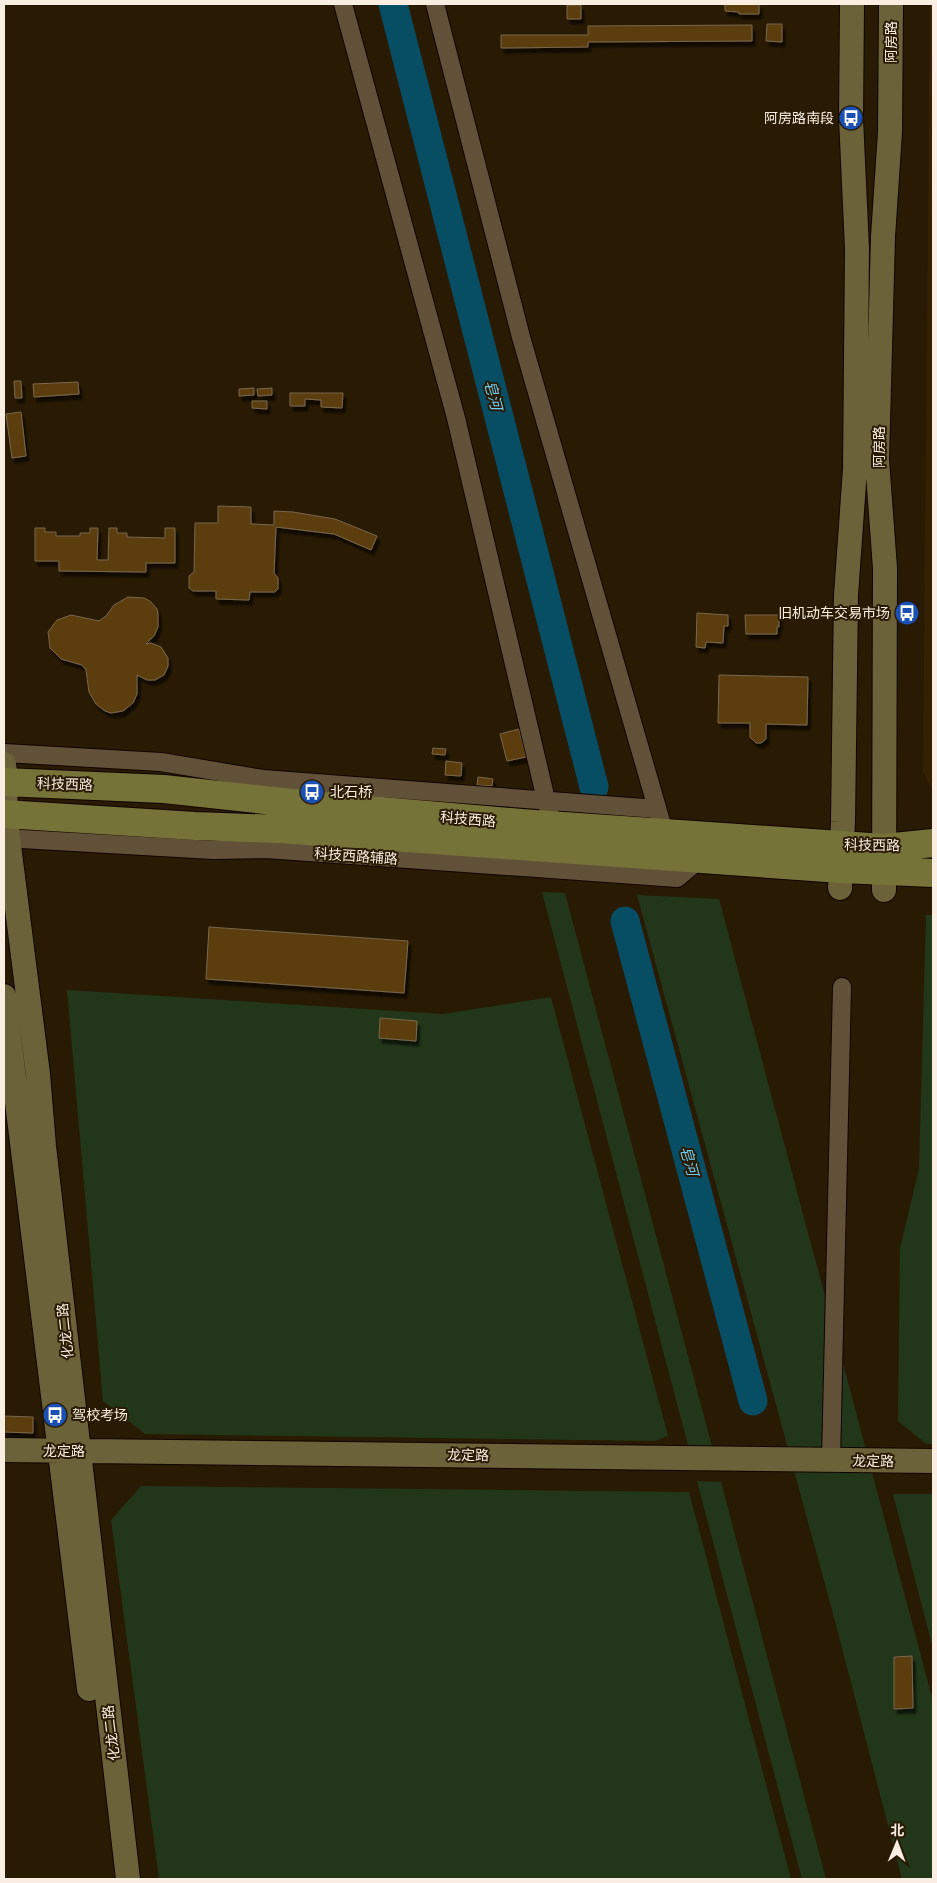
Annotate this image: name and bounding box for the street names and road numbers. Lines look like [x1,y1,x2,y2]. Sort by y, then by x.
street label: 阿房路 [882,21,900,63]
street label: 阿房路 [870,426,888,468]
street label: 科技西路 [37,774,93,794]
street label: 科技西路 [439,808,497,830]
street label: 科技西路 [844,836,900,854]
street label: 科技西路辅路 [313,844,399,868]
street label: 化龙二路 [53,1302,77,1360]
street label: 龙定路 [43,1442,85,1460]
street label: 龙定路 [447,1446,489,1464]
street label: 龙定路 [852,1452,894,1470]
street label: 化龙二路 [99,1704,123,1762]

